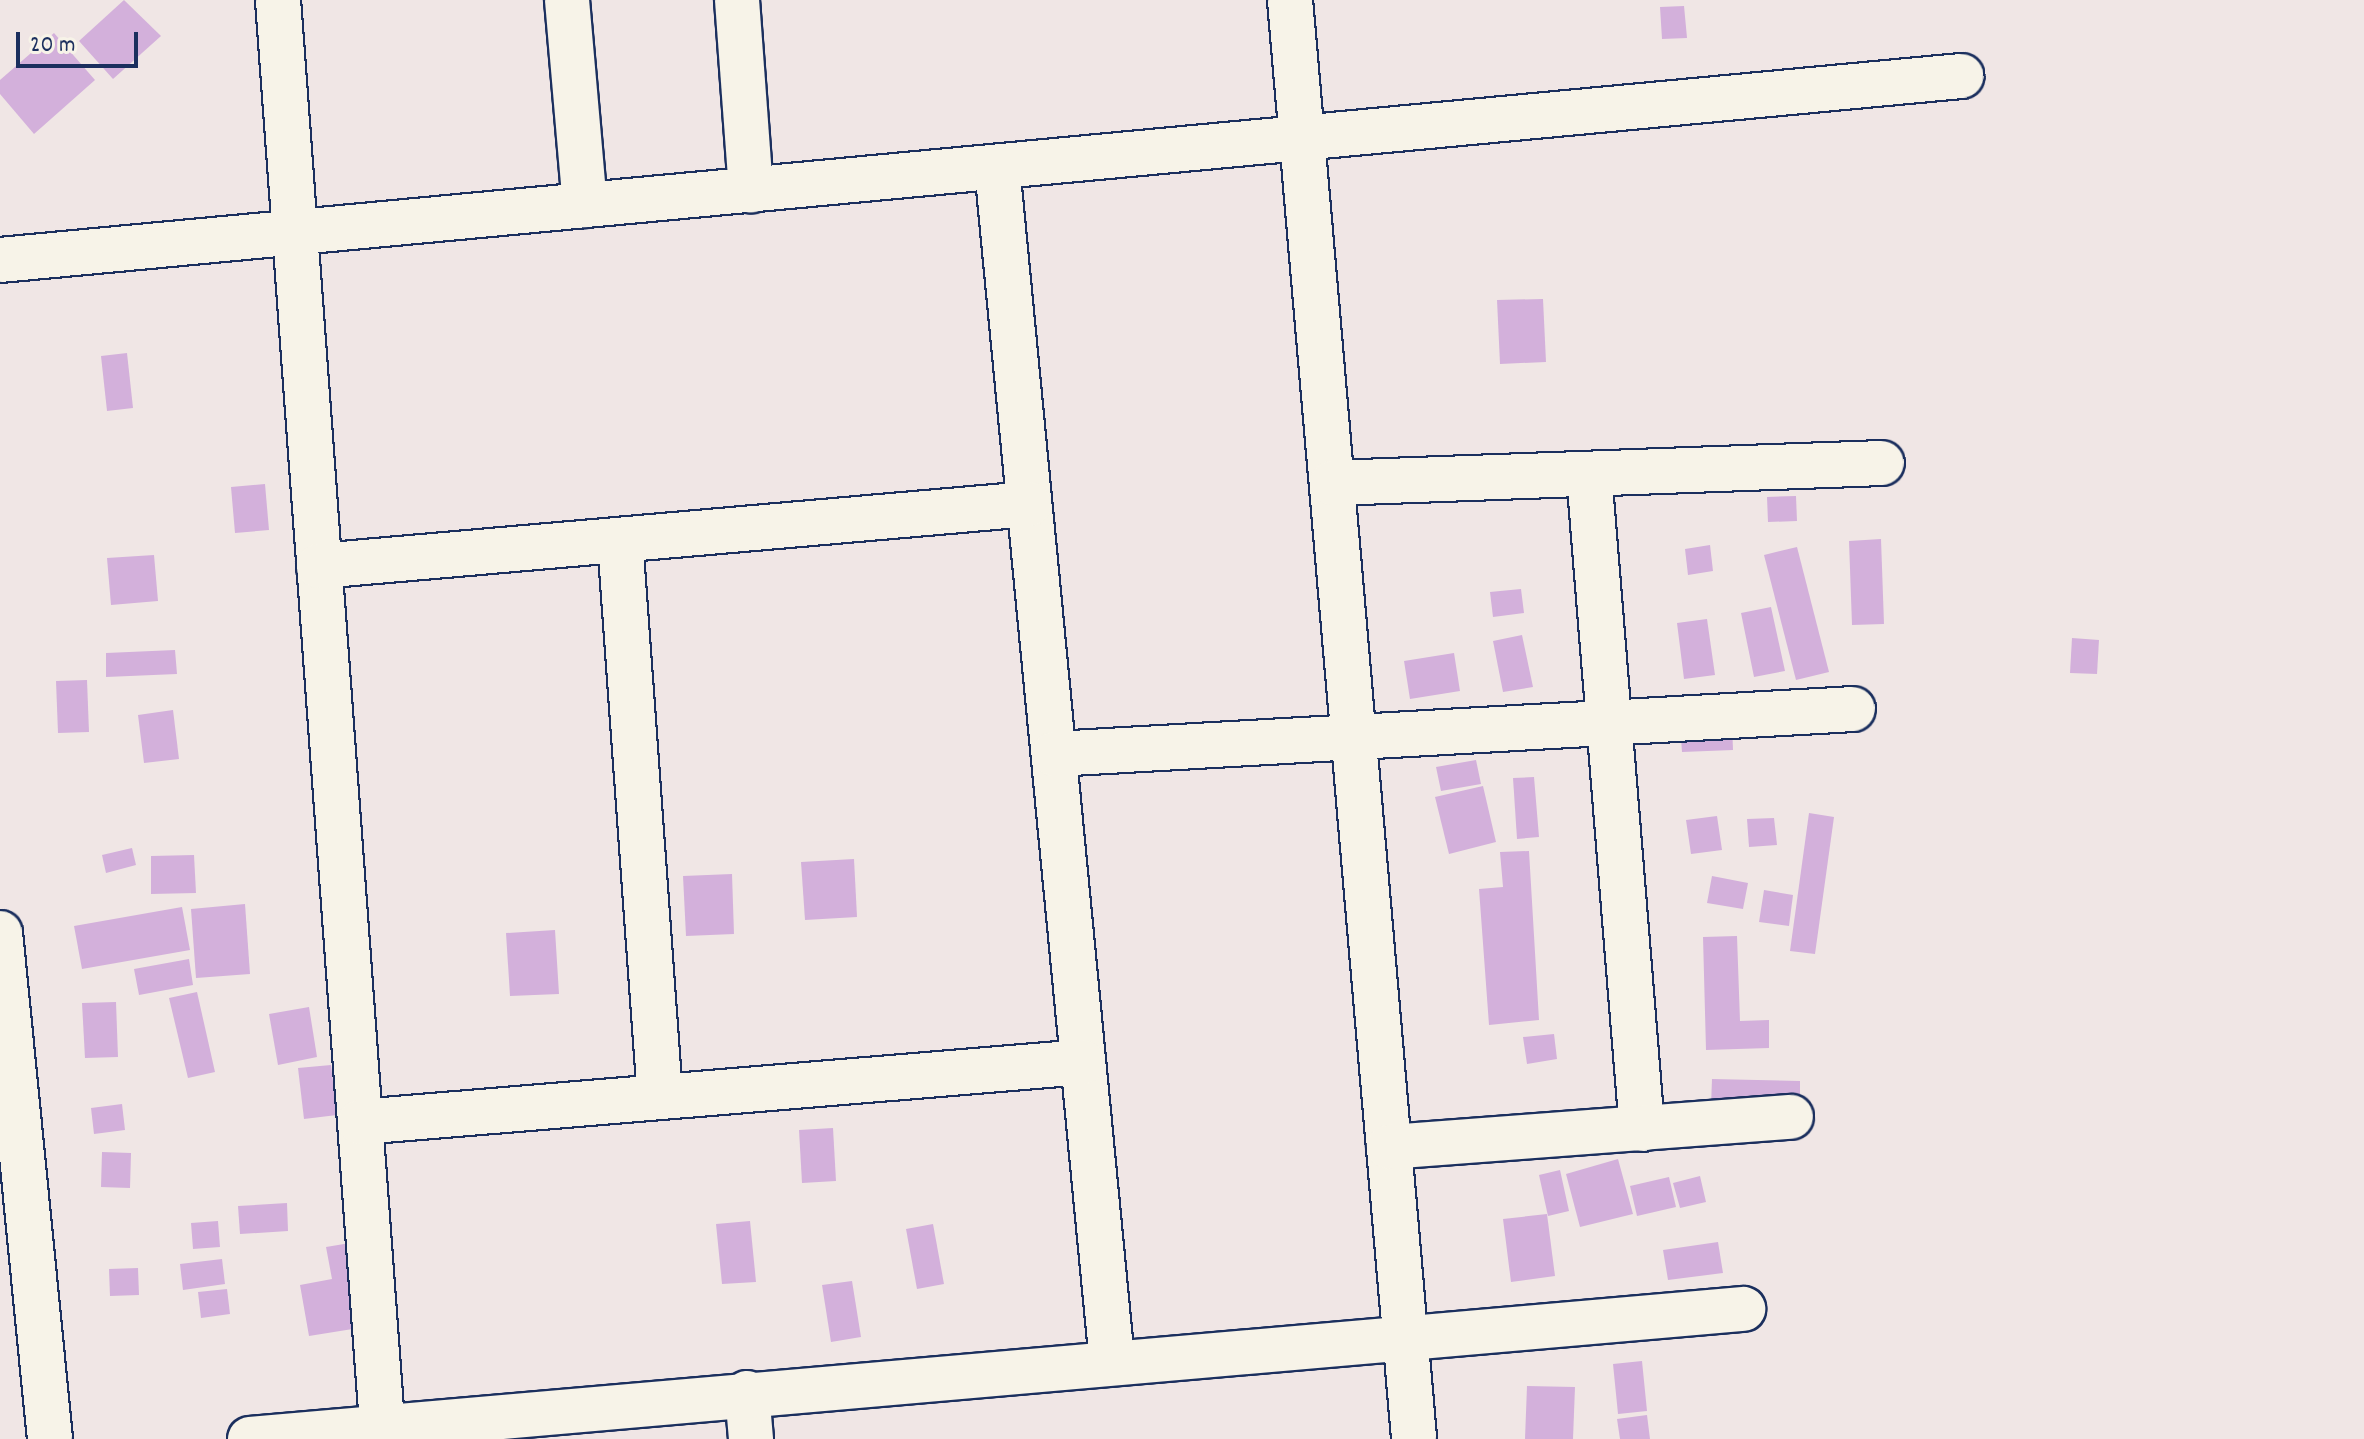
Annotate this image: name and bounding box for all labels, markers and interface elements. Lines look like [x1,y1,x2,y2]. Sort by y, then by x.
scale bar [20,16,142,66]
text: 20 m [30,29,76,63]

